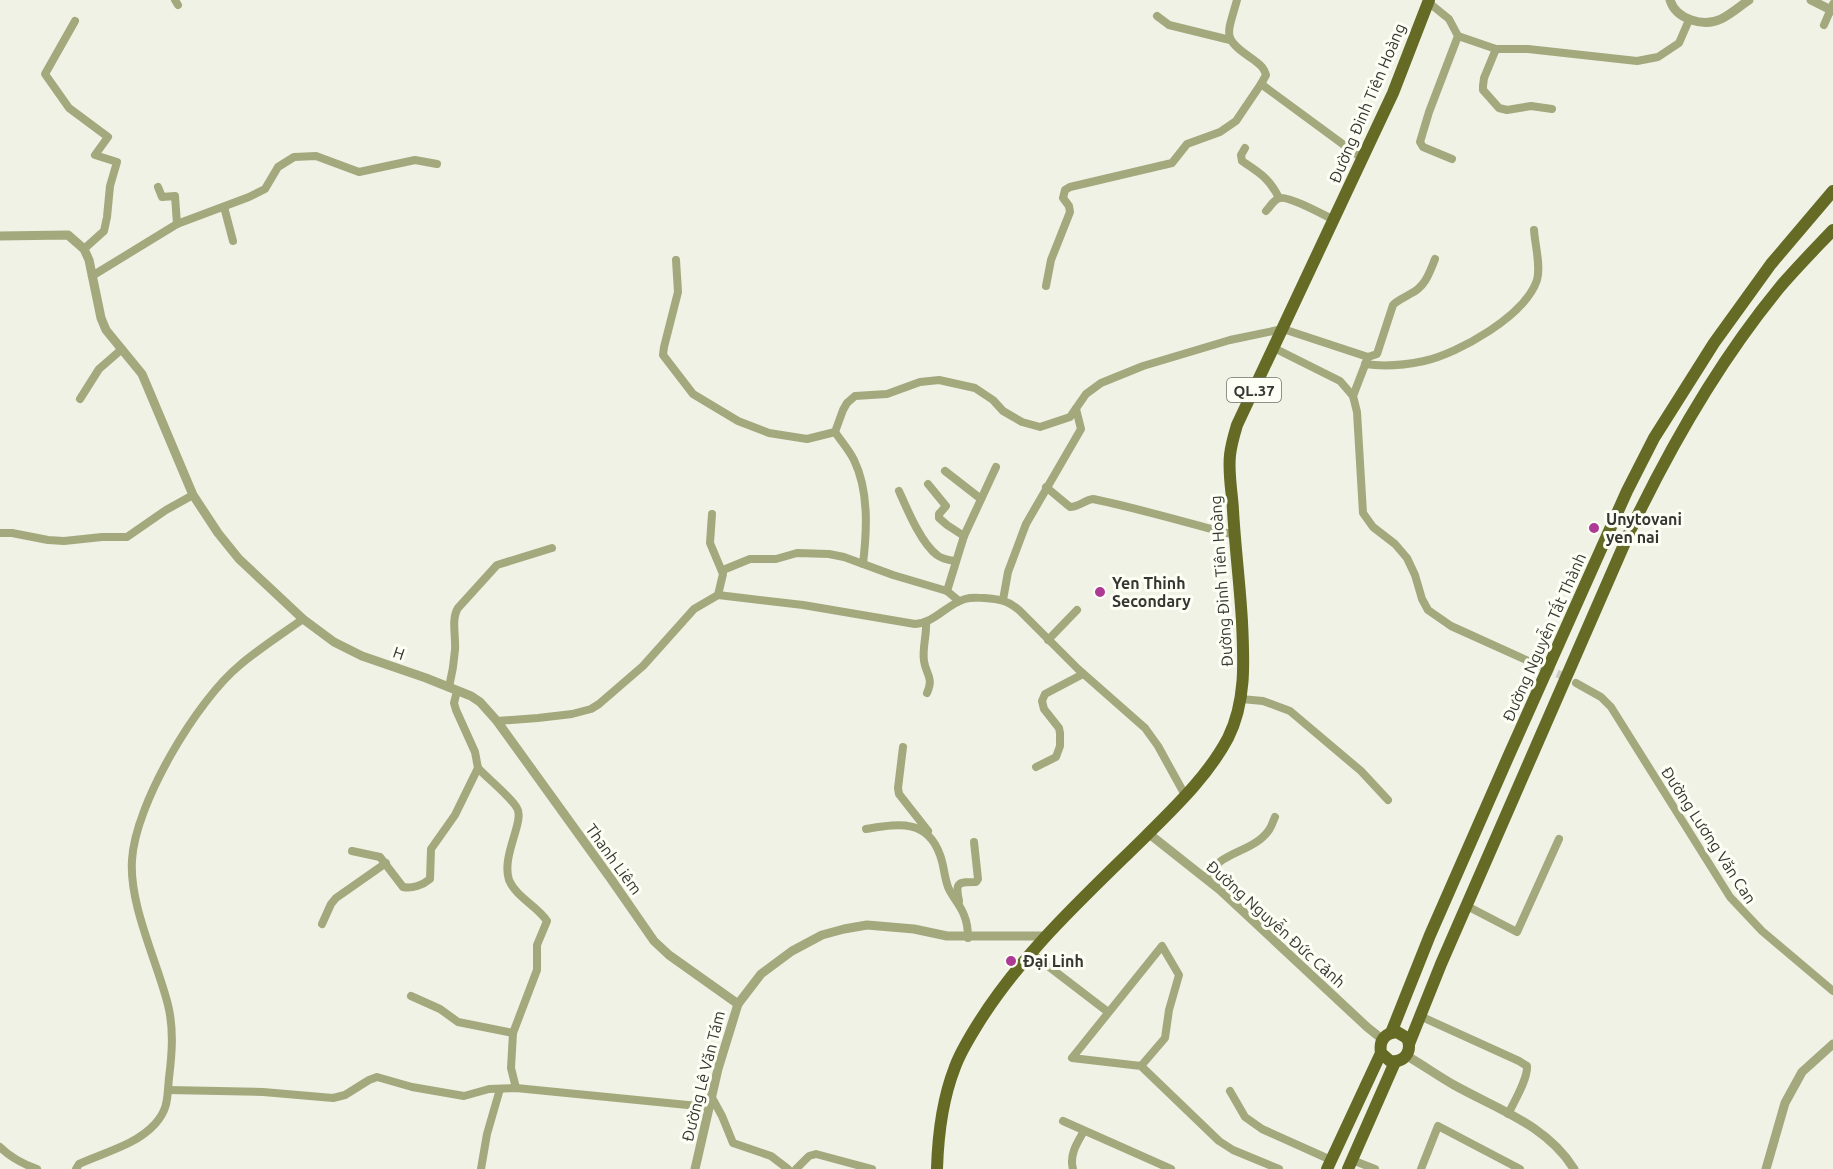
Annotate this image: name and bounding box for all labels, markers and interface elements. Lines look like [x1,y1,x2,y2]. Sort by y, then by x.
street label: Đường Đinh Tiên Hoàng [1325,21,1409,185]
road number: QL.37 [1227,378,1281,402]
street label: Đường Đinh Tiên Hoàng [1206,495,1236,667]
place label: Unytovani yen nai [1606,510,1682,546]
marker: Unytovani yen nai [1587,521,1601,535]
street label: Đường Nguyễn Tất Thành [1496,549,1589,724]
place label: Yen Thinh Secondary [1112,574,1191,610]
marker: Yen Thinh Secondary [1093,585,1107,599]
street label: H [391,643,407,663]
street label: Đường Lương Văn Can [1658,763,1760,907]
street label: Thanh Liêm [582,820,646,898]
street label: Đường Nguyễn Đức Cảnh [1203,855,1351,991]
place label: Đại Linh [1023,952,1084,970]
marker: Đại Linh [1004,954,1018,968]
street label: Đường Lê Văn Tám [678,1009,728,1143]

